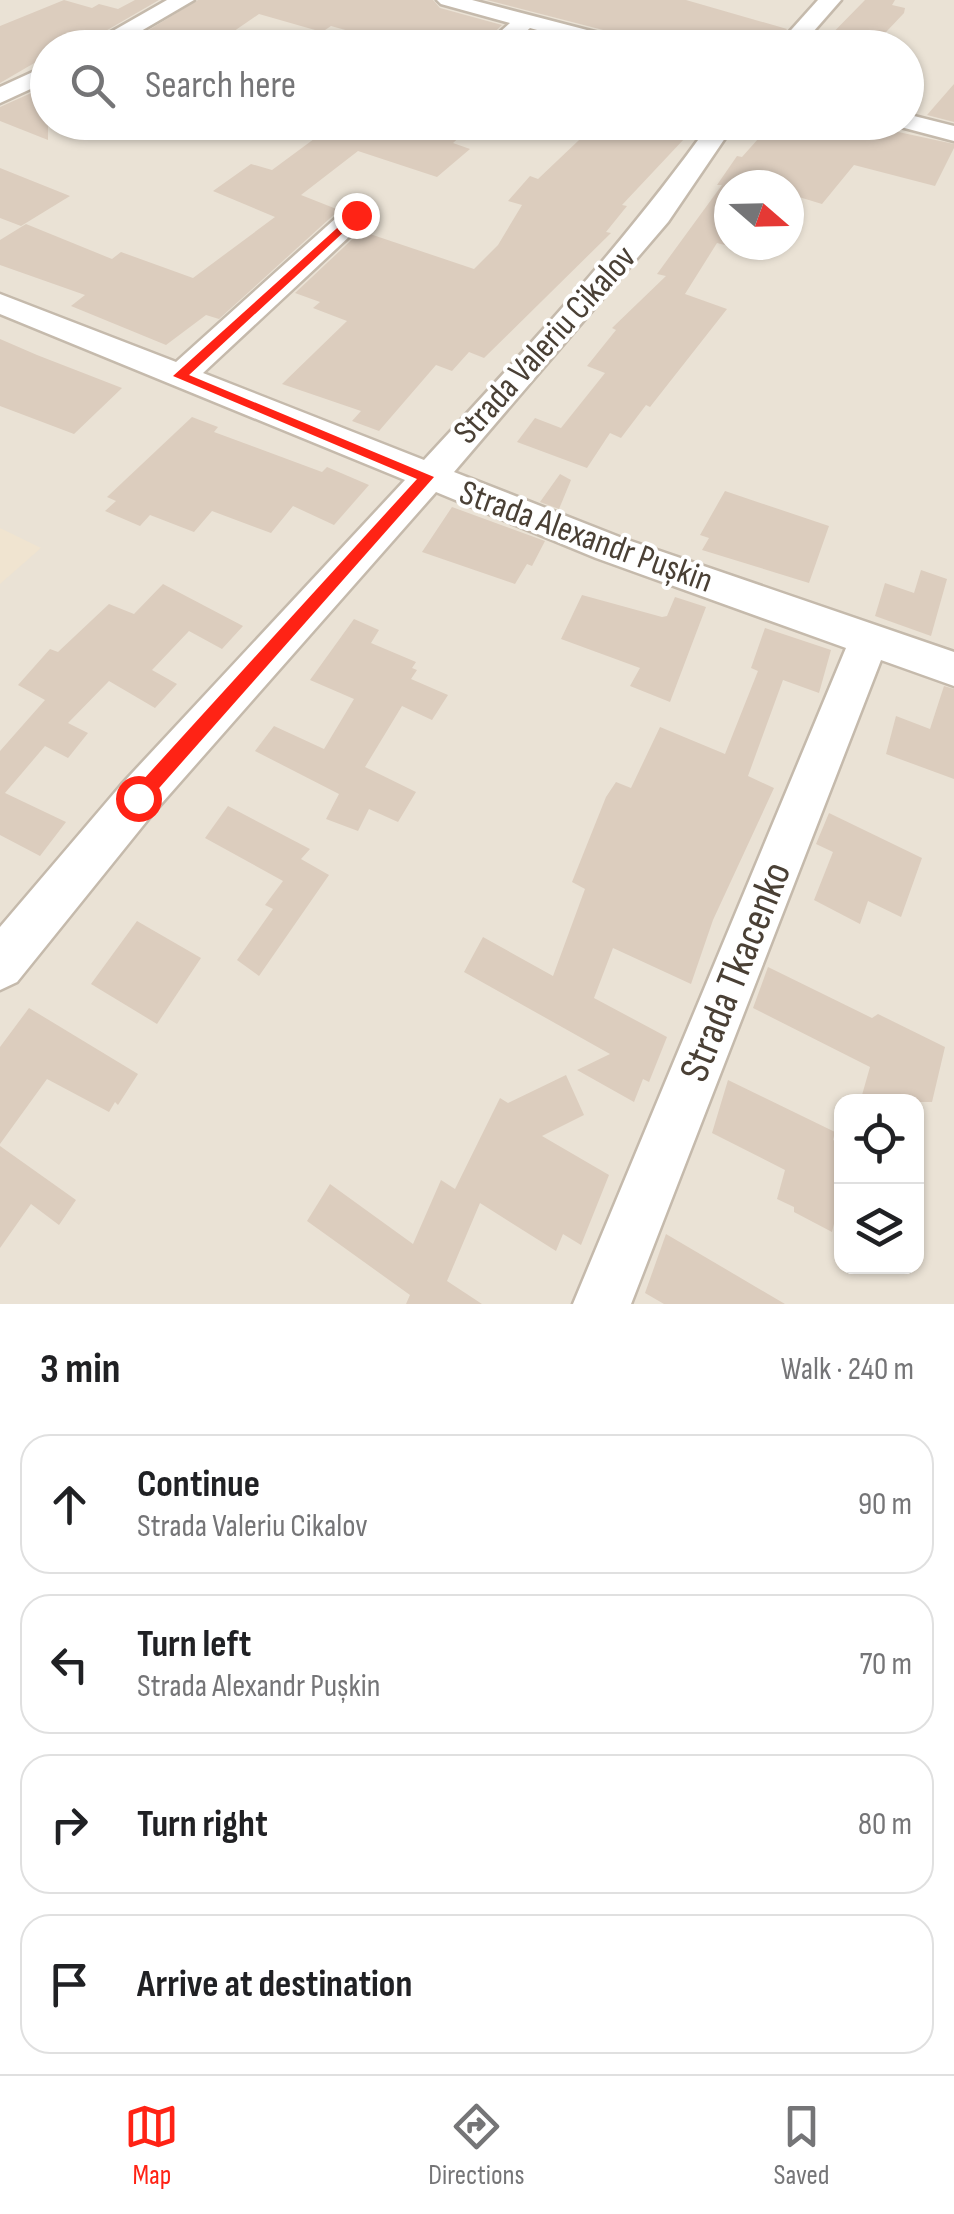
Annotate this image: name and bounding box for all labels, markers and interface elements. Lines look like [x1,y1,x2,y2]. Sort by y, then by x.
search box [30,30,924,140]
icon: search [65,58,120,113]
text: Search here [145,63,296,108]
north arrow [714,170,804,260]
route end [334,193,380,239]
street label: Strada Valeriu Cikalov [445,237,645,453]
street label: Strada Alexandr Pușkin [454,471,718,603]
route start [116,776,162,822]
street label: Strada Tkacenko [669,855,803,1089]
map controls [834,1094,924,1274]
button: locate [834,1094,924,1184]
button: layers [834,1184,924,1274]
text: 3 min [40,1344,120,1395]
text: Walk · 240 m [781,1350,914,1389]
text: Continue [137,1462,260,1507]
icon: ahead [42,1477,97,1532]
text: 90 m [858,1485,912,1524]
text: Strada Valeriu Cikalov [137,1507,368,1546]
text: Turn left [137,1622,251,1667]
icon: left [42,1637,97,1692]
text: 70 m [859,1645,912,1684]
text: Strada Alexandr Pușkin [137,1667,380,1706]
icon: right [42,1797,97,1852]
text: Turn right [137,1802,268,1847]
text: 80 m [858,1805,912,1844]
icon: arrive [42,1957,97,2012]
text: Arrive at destination [137,1962,412,2007]
tab: Map [124,2099,179,2192]
tab: Directions [428,2099,525,2192]
tab: Saved [773,2099,830,2192]

